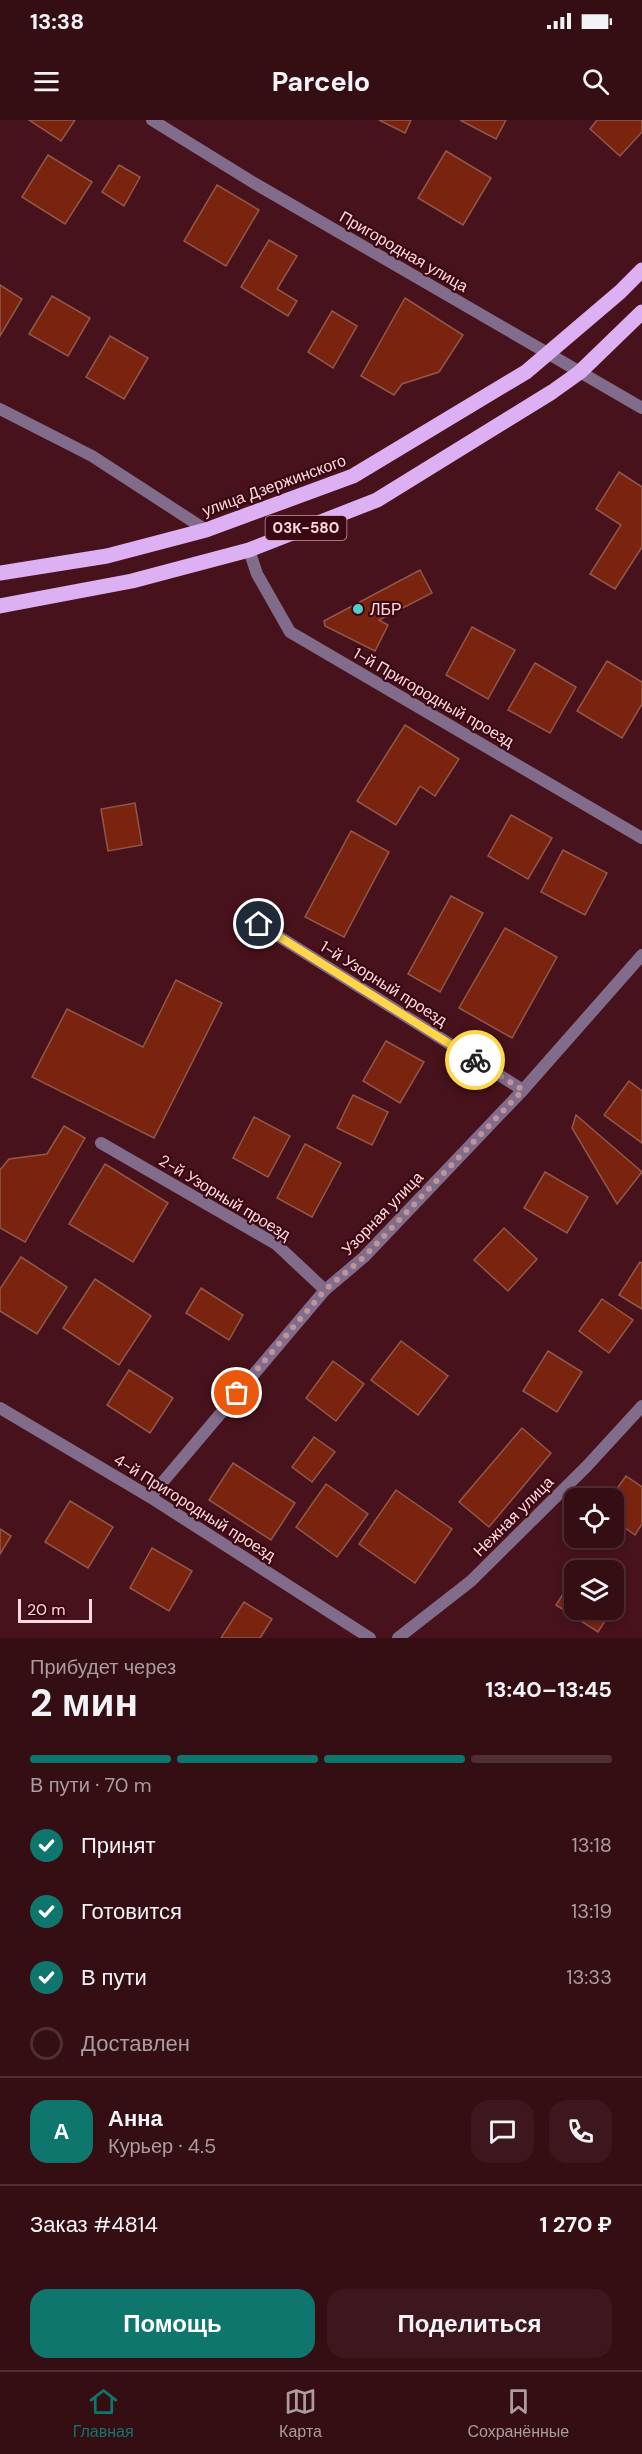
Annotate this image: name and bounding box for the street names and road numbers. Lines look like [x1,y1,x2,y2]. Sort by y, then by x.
street label: Пригородная улица [336,206,472,297]
street label: улица Дзержинского [199,450,349,521]
road number: 03К-580 [266,516,346,540]
street label: 1-й Пригородный проезд [350,643,518,752]
street label: 1-й Узорный проезд [316,936,452,1031]
street label: 2-й Узорный проезд [155,1150,295,1245]
street label: Узорная улица [337,1167,428,1260]
street label: 4-й Пригородный проезд [110,1449,280,1566]
street label: Нежная улица [469,1472,558,1561]

